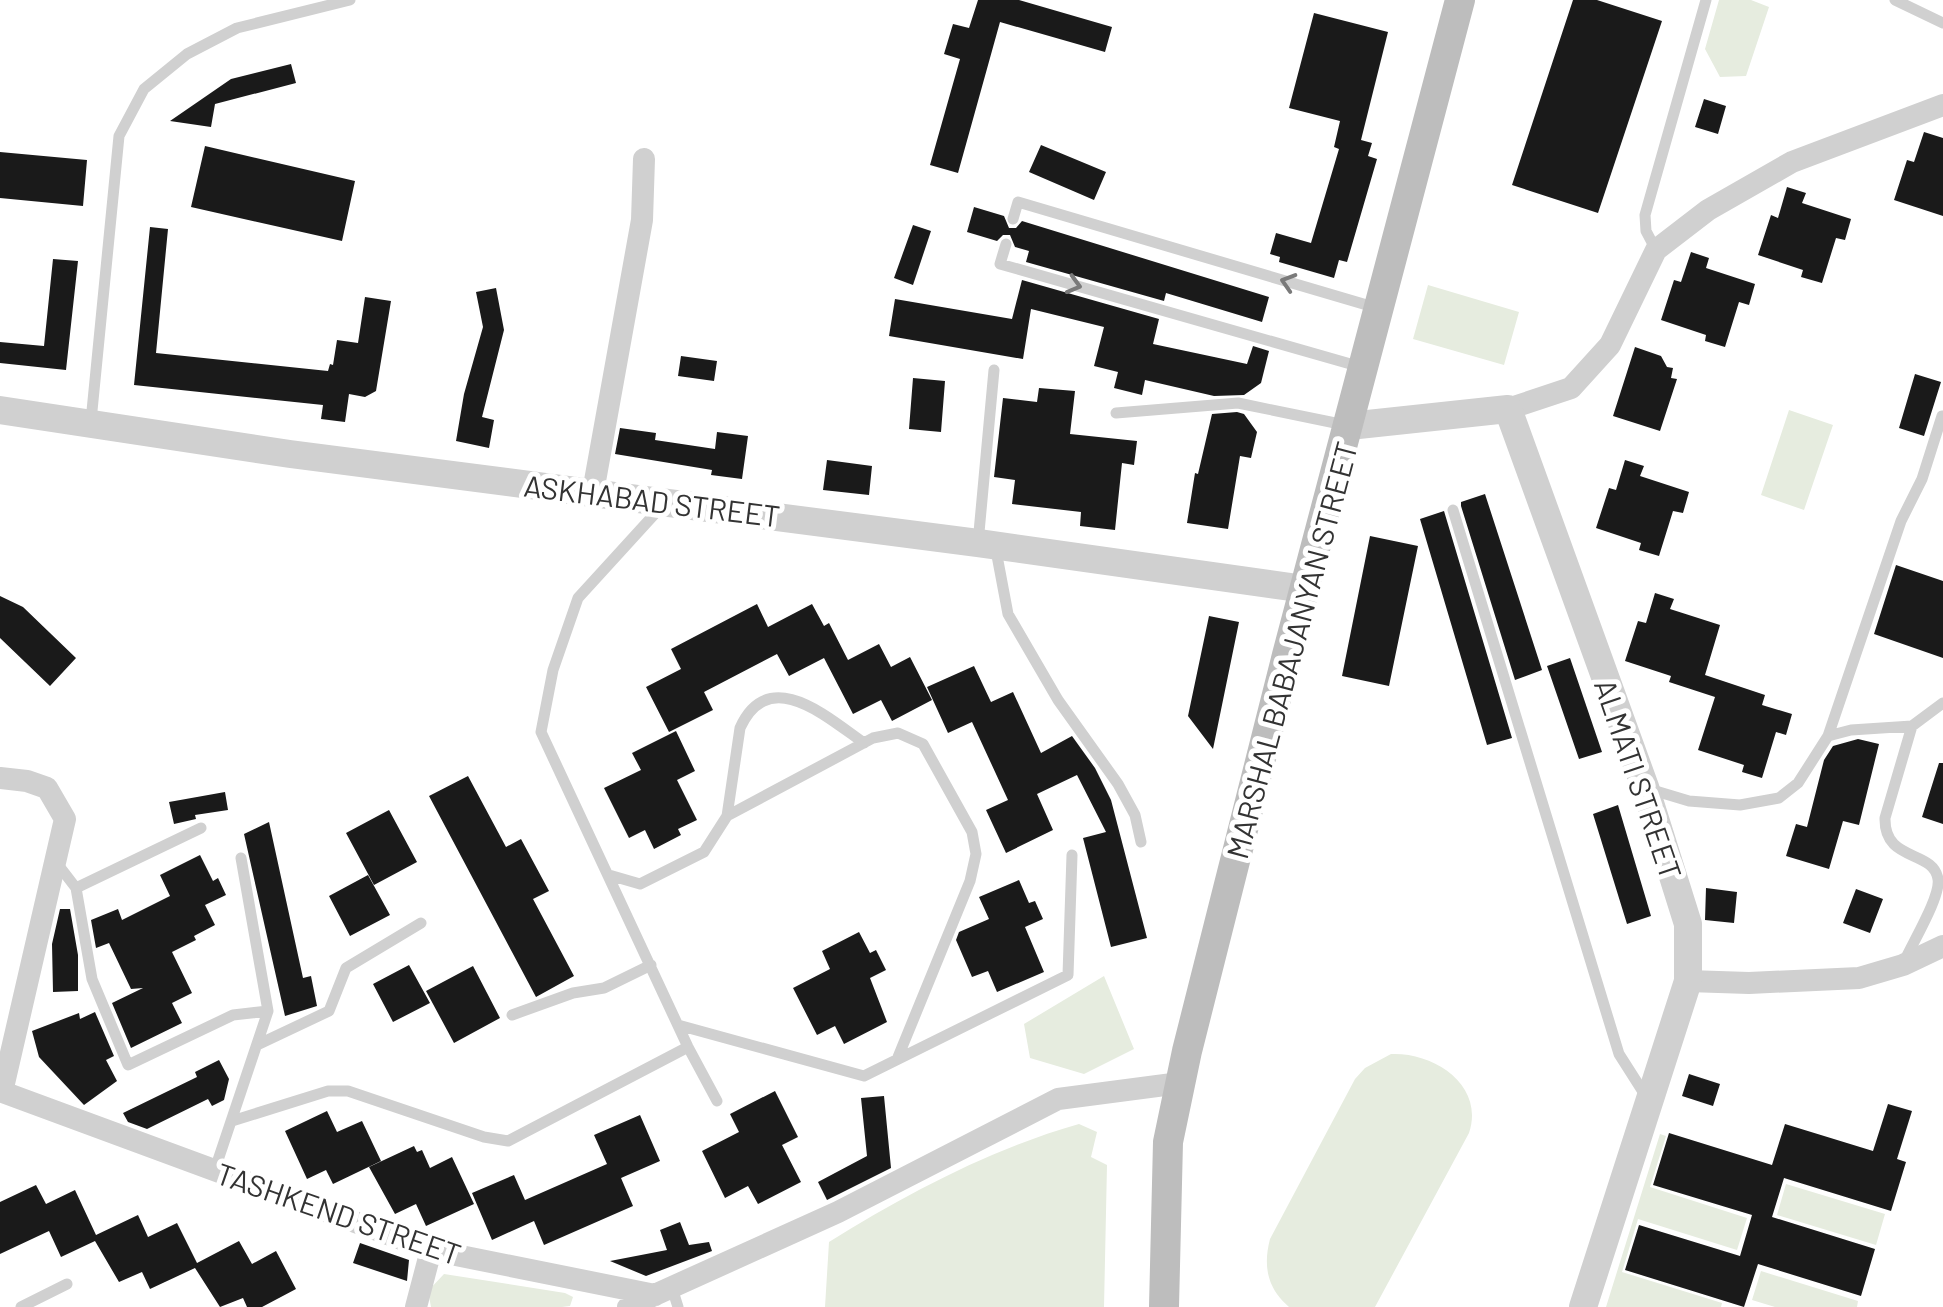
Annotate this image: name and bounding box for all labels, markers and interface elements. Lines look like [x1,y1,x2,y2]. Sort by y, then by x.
one-way arrow [1065,273,1082,294]
one-way arrow [1280,273,1297,294]
street label: MARSHAL BABAJANYAN STREET [1218,438,1364,862]
street label: ASKHABAD STREET [522,466,782,534]
street label: ALMATI STREET [1588,674,1690,884]
street label: TASHKEND STREET [212,1154,466,1272]

